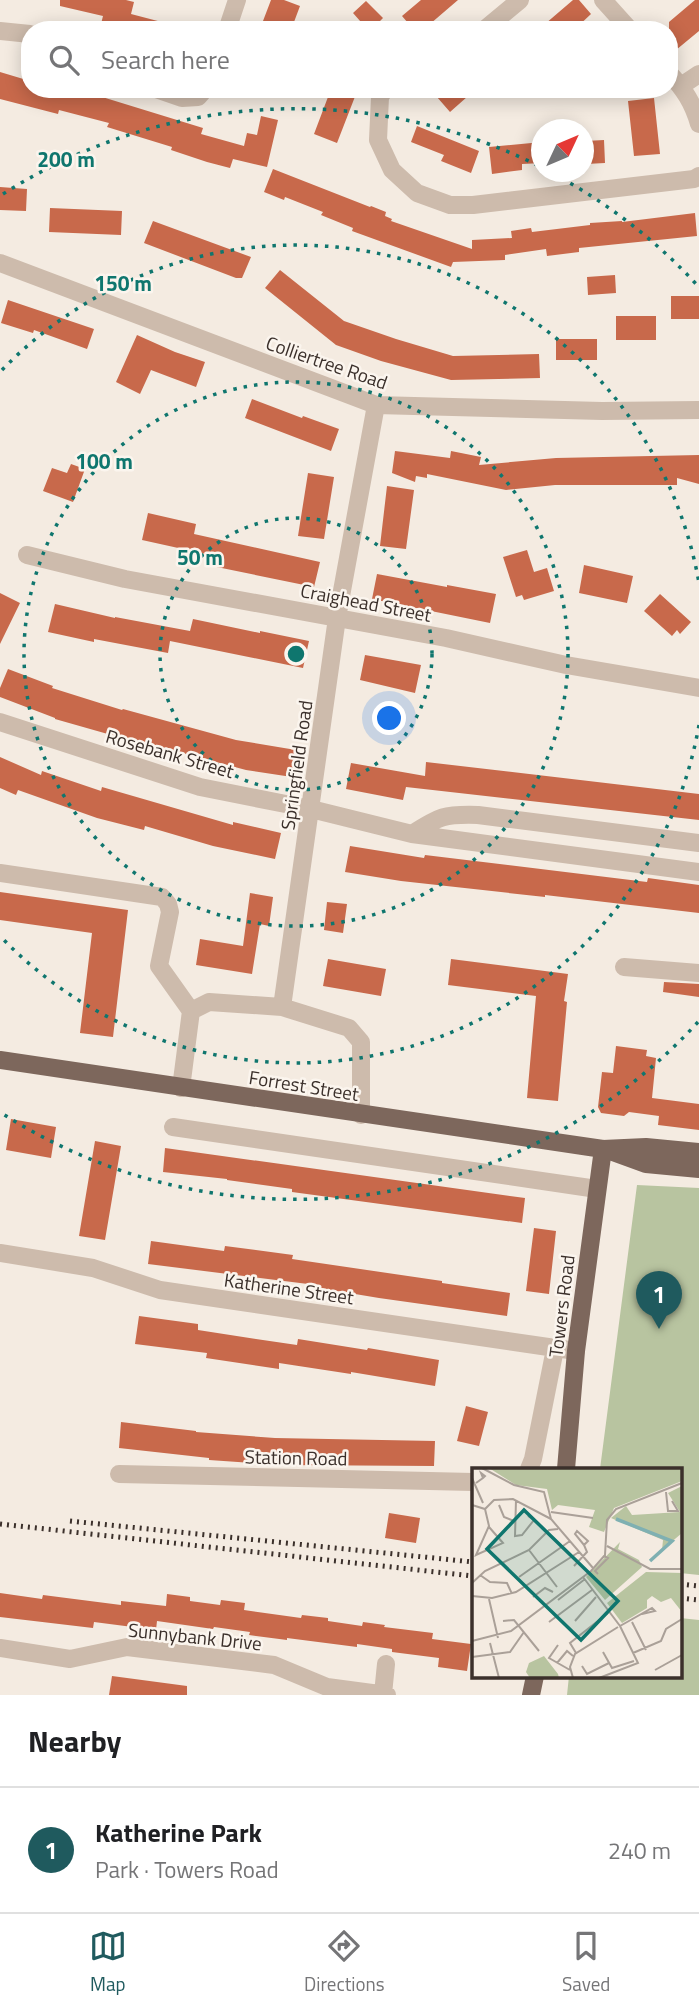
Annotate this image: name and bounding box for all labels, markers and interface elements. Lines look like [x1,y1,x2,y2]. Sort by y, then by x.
search box [21,21,678,98]
text: Search here [101,40,230,79]
icon: search [45,41,83,79]
north arrow [531,119,594,182]
text: 200 m [37,143,95,175]
text: 150 m [94,267,152,299]
street label: Colliertree Road [262,328,392,396]
text: 100 m [75,445,133,477]
text: 50 m [177,541,223,573]
street label: Craighead Street [298,575,434,629]
centre of rings [284,642,308,666]
street label: Springfield Road [273,698,319,832]
your location [372,701,406,735]
street label: Rosebank Street [103,721,238,785]
street label: Forrest Street [247,1062,361,1108]
street label: Towers Road [540,1253,582,1359]
street label: Katherine Street [222,1265,356,1311]
pin: 1 [636,1271,682,1329]
street label: Station Road [244,1442,348,1472]
inset map [472,1468,682,1678]
street label: Sunnybank Drive [127,1615,263,1657]
text: Nearby [28,1718,121,1764]
text: Katherine Park [95,1813,262,1852]
text: 1 [45,1833,57,1868]
text: 240 m [608,1833,671,1868]
text: Park · Towers Road [95,1852,279,1887]
tab: Map [89,1927,127,1998]
tab: Directions [304,1927,385,1998]
tab: Saved [562,1927,610,1998]

